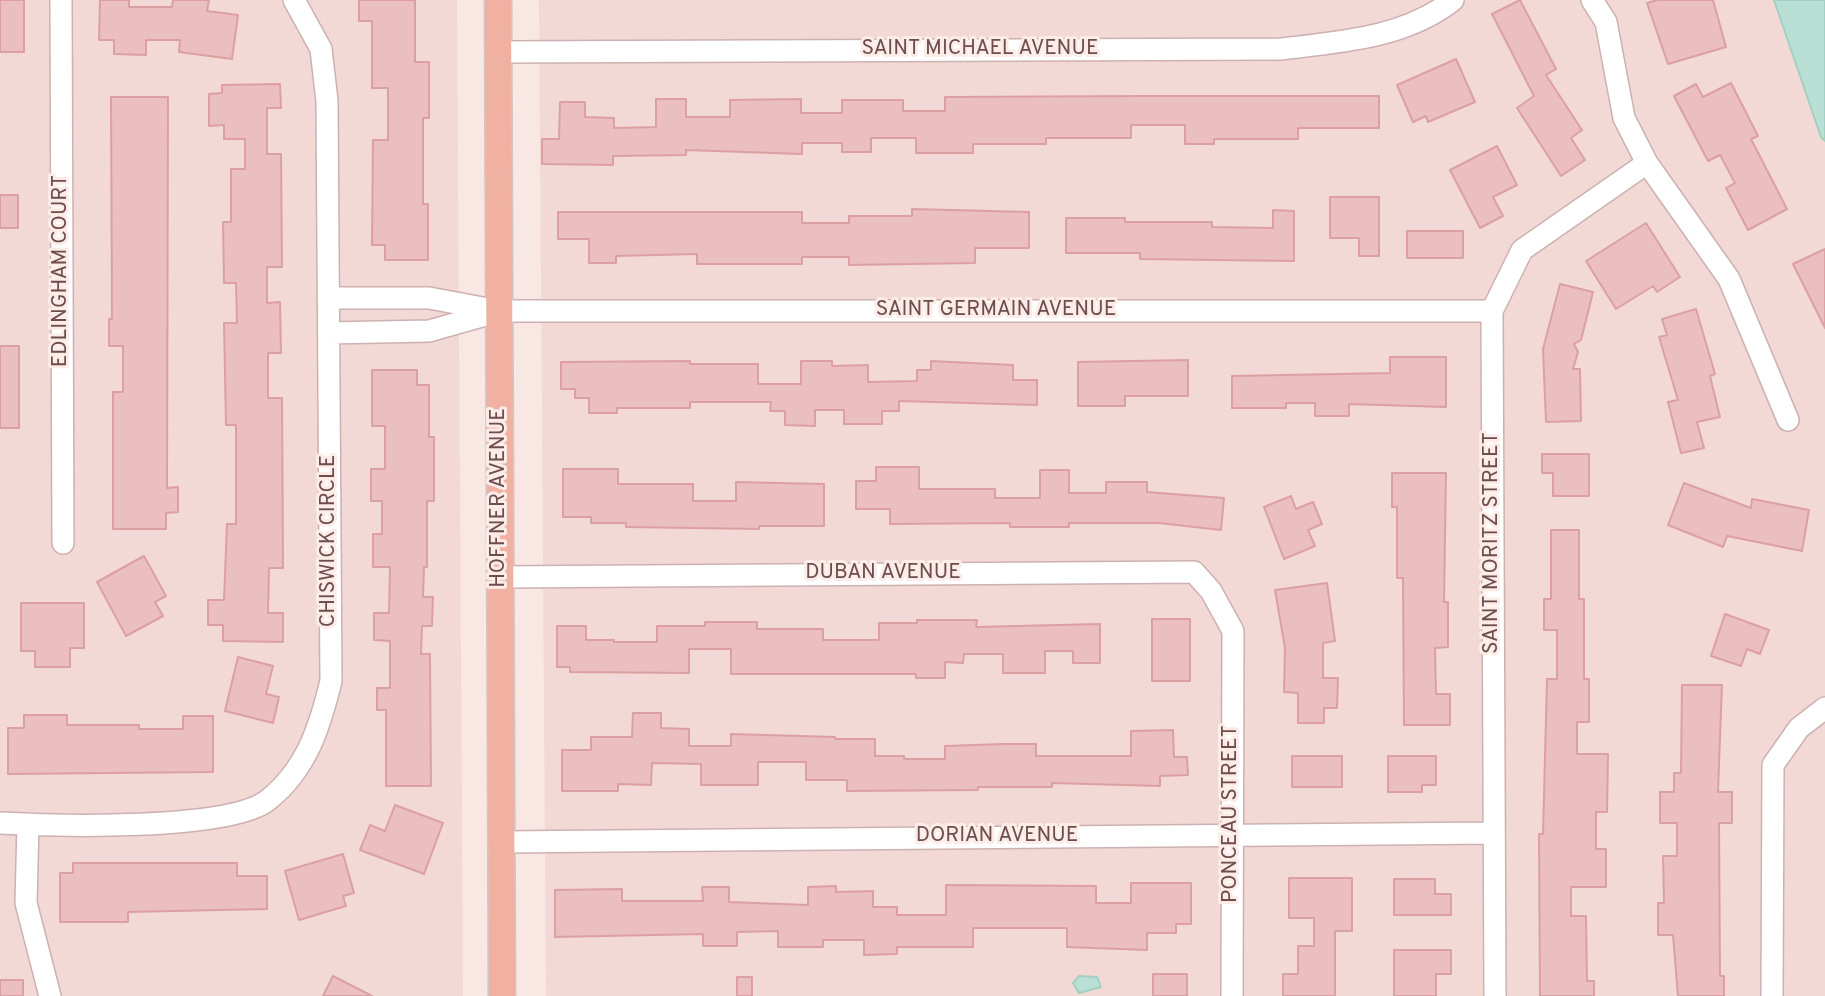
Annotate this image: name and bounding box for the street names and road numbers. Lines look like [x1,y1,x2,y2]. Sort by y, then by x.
street label: SAINT MICHAEL AVENUE [862,37,1098,63]
street label: EDLINGHAM COURT [49,175,75,367]
street label: SAINT GERMAIN AVENUE [876,298,1116,324]
street label: HOFFNER AVENUE [487,408,513,588]
street label: SAINT MORITZ STREET [1480,432,1506,654]
street label: CHISWICK CIRCLE [317,455,343,627]
street label: DUBAN AVENUE [805,561,961,587]
street label: PONCEAU STREET [1219,725,1245,903]
street label: DORIAN AVENUE [916,824,1078,850]

